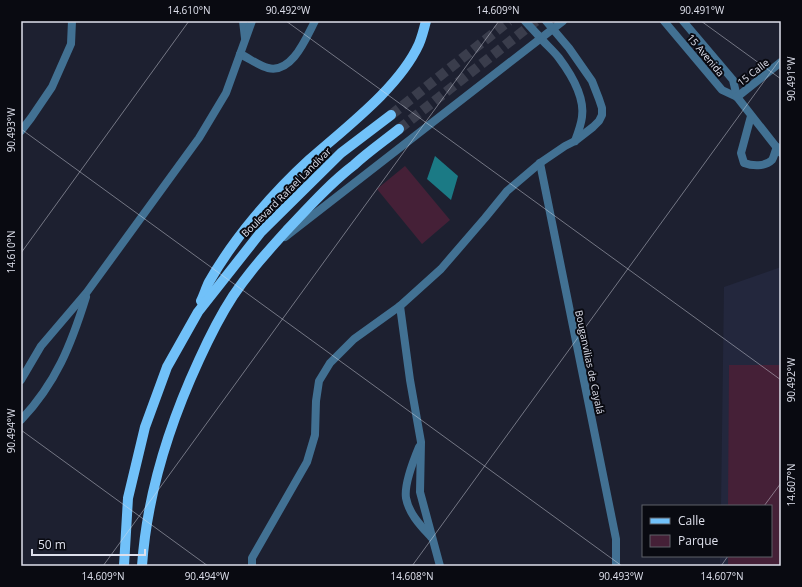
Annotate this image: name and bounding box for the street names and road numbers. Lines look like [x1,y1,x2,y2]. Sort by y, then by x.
street label: 15 Avenida [684,31,728,79]
street label: 15 Calle [734,55,772,89]
street label: Boulevard Rafael Landívar [238,144,334,240]
street label: Bouganvilias de Cayalá [572,309,608,415]

